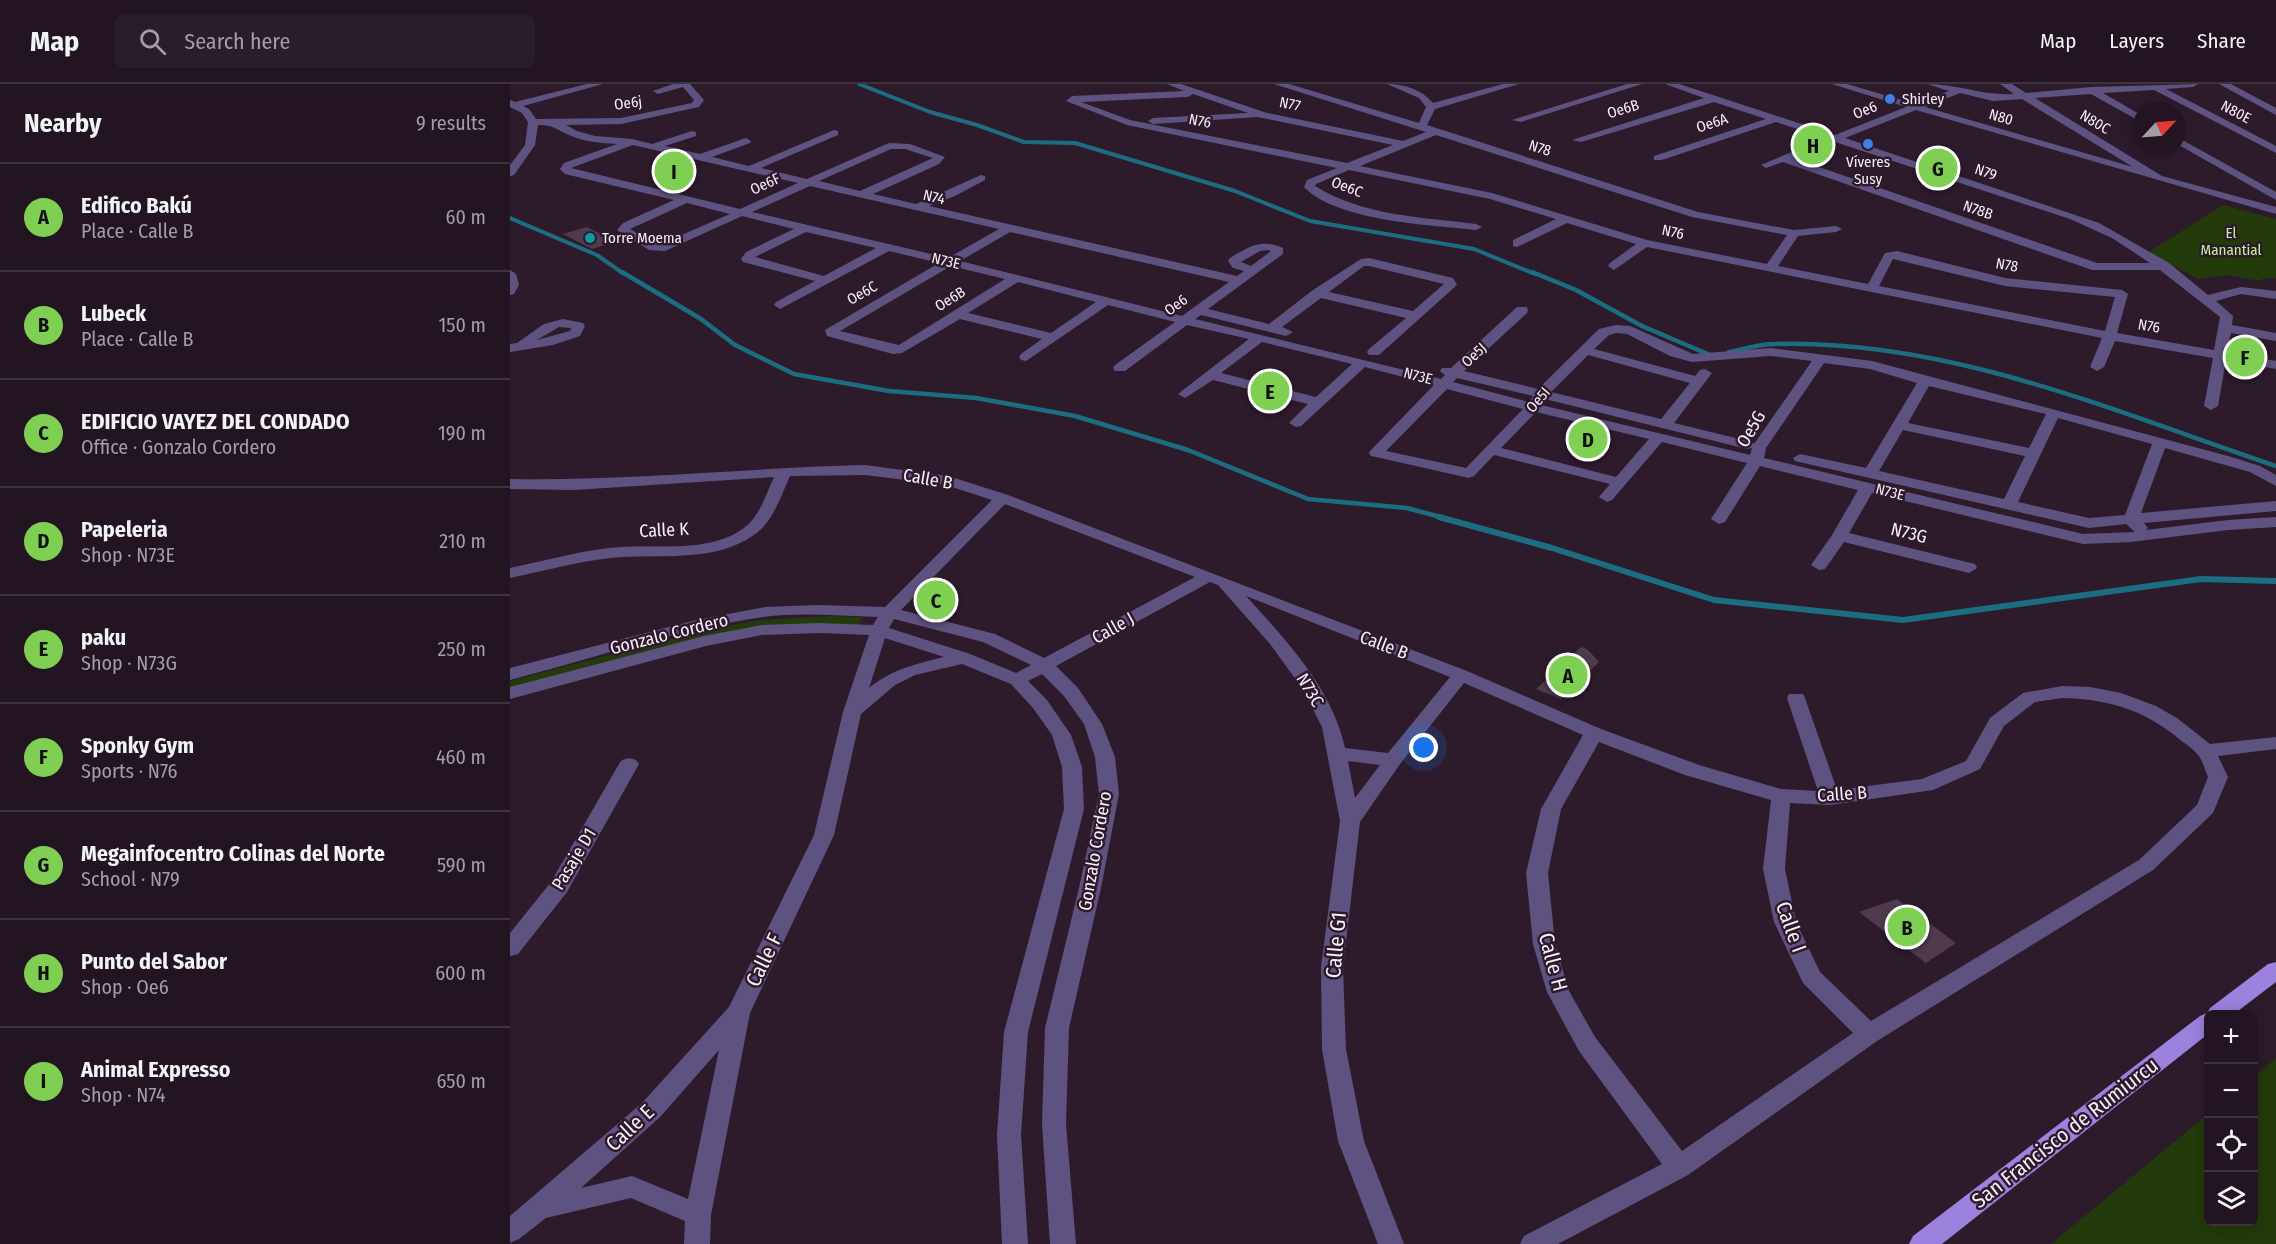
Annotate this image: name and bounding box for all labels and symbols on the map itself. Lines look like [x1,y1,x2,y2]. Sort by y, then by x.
place label: Shirley [1902,90,1945,108]
street label: Oe6j [613,92,643,114]
marker: Shirley [1883,92,1897,106]
street label: N77 [1278,93,1302,115]
street label: Oe6B [1605,96,1641,122]
street label: Oe6 [1850,97,1880,123]
street label: N80E [2218,97,2254,127]
north arrow [2132,102,2186,156]
street label: N80 [1987,105,2015,129]
street label: N80C [2077,106,2114,138]
street label: Oe6A [1694,109,1730,137]
street label: N76 [1187,110,1213,132]
pin: H [1794,122,1832,168]
street label: N78 [1527,136,1553,160]
marker: Víveres Susy [1861,137,1875,151]
pin: G [1918,146,1958,190]
pin: I [654,148,694,194]
place label: Víveres Susy [1846,153,1890,188]
street label: N79 [1973,160,1999,184]
street label: Oe6F [747,169,783,199]
street label: Oe6C [1329,173,1365,201]
street label: N74 [921,186,947,208]
street label: N78B [1961,197,1995,223]
street label: N76 [1660,221,1686,243]
park label: El Manantial [2200,224,2262,259]
place label: Torre Moema [602,229,682,247]
marker: Torre Moema [583,231,597,245]
street label: N73E [930,249,962,273]
street label: N78 [1994,254,2020,276]
street label: Oe6C [844,277,881,309]
street label: Oe6B [931,283,969,315]
street label: Oe6 [1161,291,1191,319]
street label: N76 [2136,315,2162,337]
pin: F [2226,334,2264,380]
street label: Oe5J [1458,339,1490,371]
street label: N73E [1402,364,1434,388]
pin: E [1250,368,1290,414]
street label: Oe5I [1522,384,1554,416]
street label: Oe5G [1732,407,1770,451]
pin: D [1568,416,1608,462]
street label: Calle B [901,464,955,494]
street label: N73E [1874,480,1906,504]
street label: Calle K [639,518,690,542]
street label: N73G [1889,518,1929,548]
pin: C [916,578,956,622]
street label: Calle J [1088,607,1138,649]
street label: Gonzalo Cordero [608,609,730,659]
street label: Calle B [1357,626,1411,664]
pin: A [1548,652,1588,698]
street label: N73C [1291,669,1329,711]
your location [1409,733,1438,762]
street label: Calle B [1816,781,1868,807]
street label: Gonzalo Cordero [1074,790,1116,912]
street label: Pasaje D1 [547,824,601,894]
street label: Calle I [1770,898,1812,956]
pin: B [1888,904,1926,950]
street label: Calle G1 [1320,911,1352,979]
street label: Calle F [740,929,788,991]
street label: Calle H [1533,930,1573,994]
street label: San Francisco de Rumiurcu [1967,1052,2163,1214]
street label: Calle E [600,1099,660,1157]

